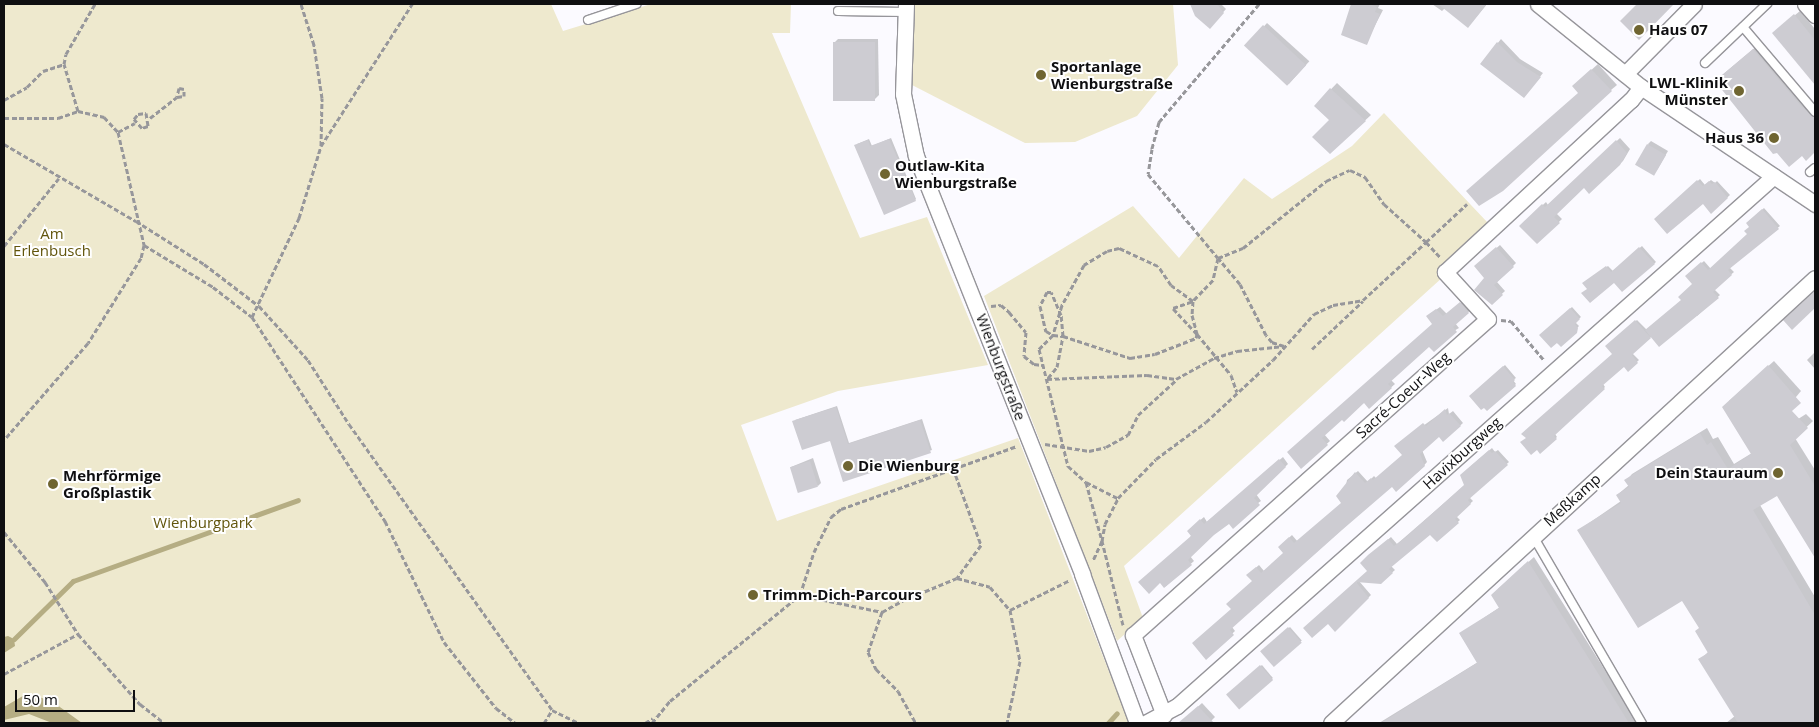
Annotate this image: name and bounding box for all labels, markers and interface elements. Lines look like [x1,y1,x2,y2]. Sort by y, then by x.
place label: Haus 07 [1649,21,1708,39]
marker: Haus 07 [1633,24,1645,36]
place label: Sportanlage Wienburgstraße [1051,57,1173,92]
marker: Sportanlage Wienburgstraße [1035,69,1047,81]
place label: LWL-Klinik Münster [1649,73,1728,108]
marker: LWL-Klinik Münster [1732,84,1746,98]
place label: Haus 36 [1705,129,1764,147]
marker: Haus 36 [1768,132,1780,144]
place label: Outlaw-Kita Wienburgstraße [895,156,1017,191]
marker: Outlaw-Kita Wienburgstraße [879,168,891,180]
park label: Am Erlenbusch [13,224,91,259]
street label: Wienburgstraße [972,311,1030,423]
street label: Sacré-Coeur-Weg [1352,348,1454,442]
street label: Havixburgweg [1419,413,1505,493]
place label: Die Wienburg [858,457,959,475]
marker: Die Wienburg [842,460,854,472]
place label: Dein Stauraum [1656,464,1768,482]
place label: Mehrförmige Großplastik [63,466,161,501]
marker: Dein Stauraum [1772,467,1784,479]
street label: Meßkamp [1540,470,1604,530]
marker: Mehrförmige Großplastik [47,478,59,490]
park label: Wienburgpark [153,514,253,532]
place label: Trimm-Dich-Parcours [763,586,922,604]
marker: Trimm-Dich-Parcours [747,589,759,601]
scale bar [18,680,138,712]
text: 50 m [23,689,58,709]

